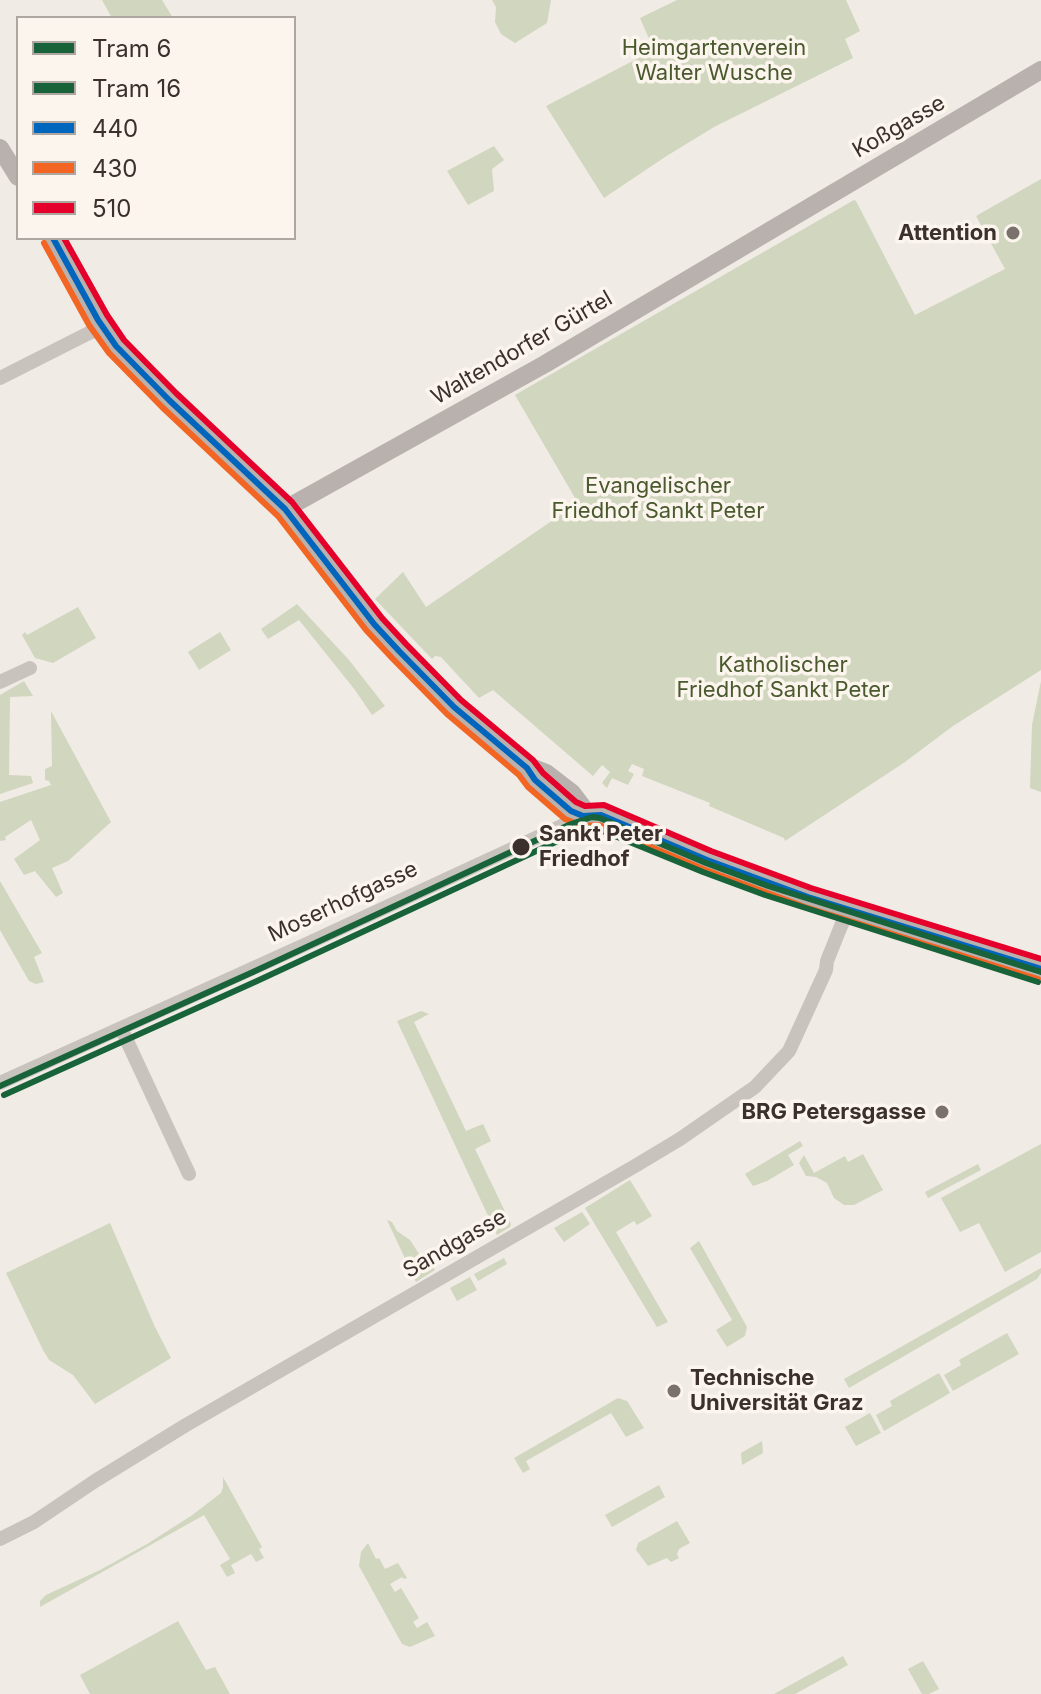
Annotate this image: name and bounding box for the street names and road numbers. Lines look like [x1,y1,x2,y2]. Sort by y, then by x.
street label: Koßgasse [848,90,950,164]
street label: Waltendorfer Gürtel [427,285,617,411]
street label: Moserhofgasse [264,856,422,948]
street label: Sandgasse [399,1204,511,1284]

